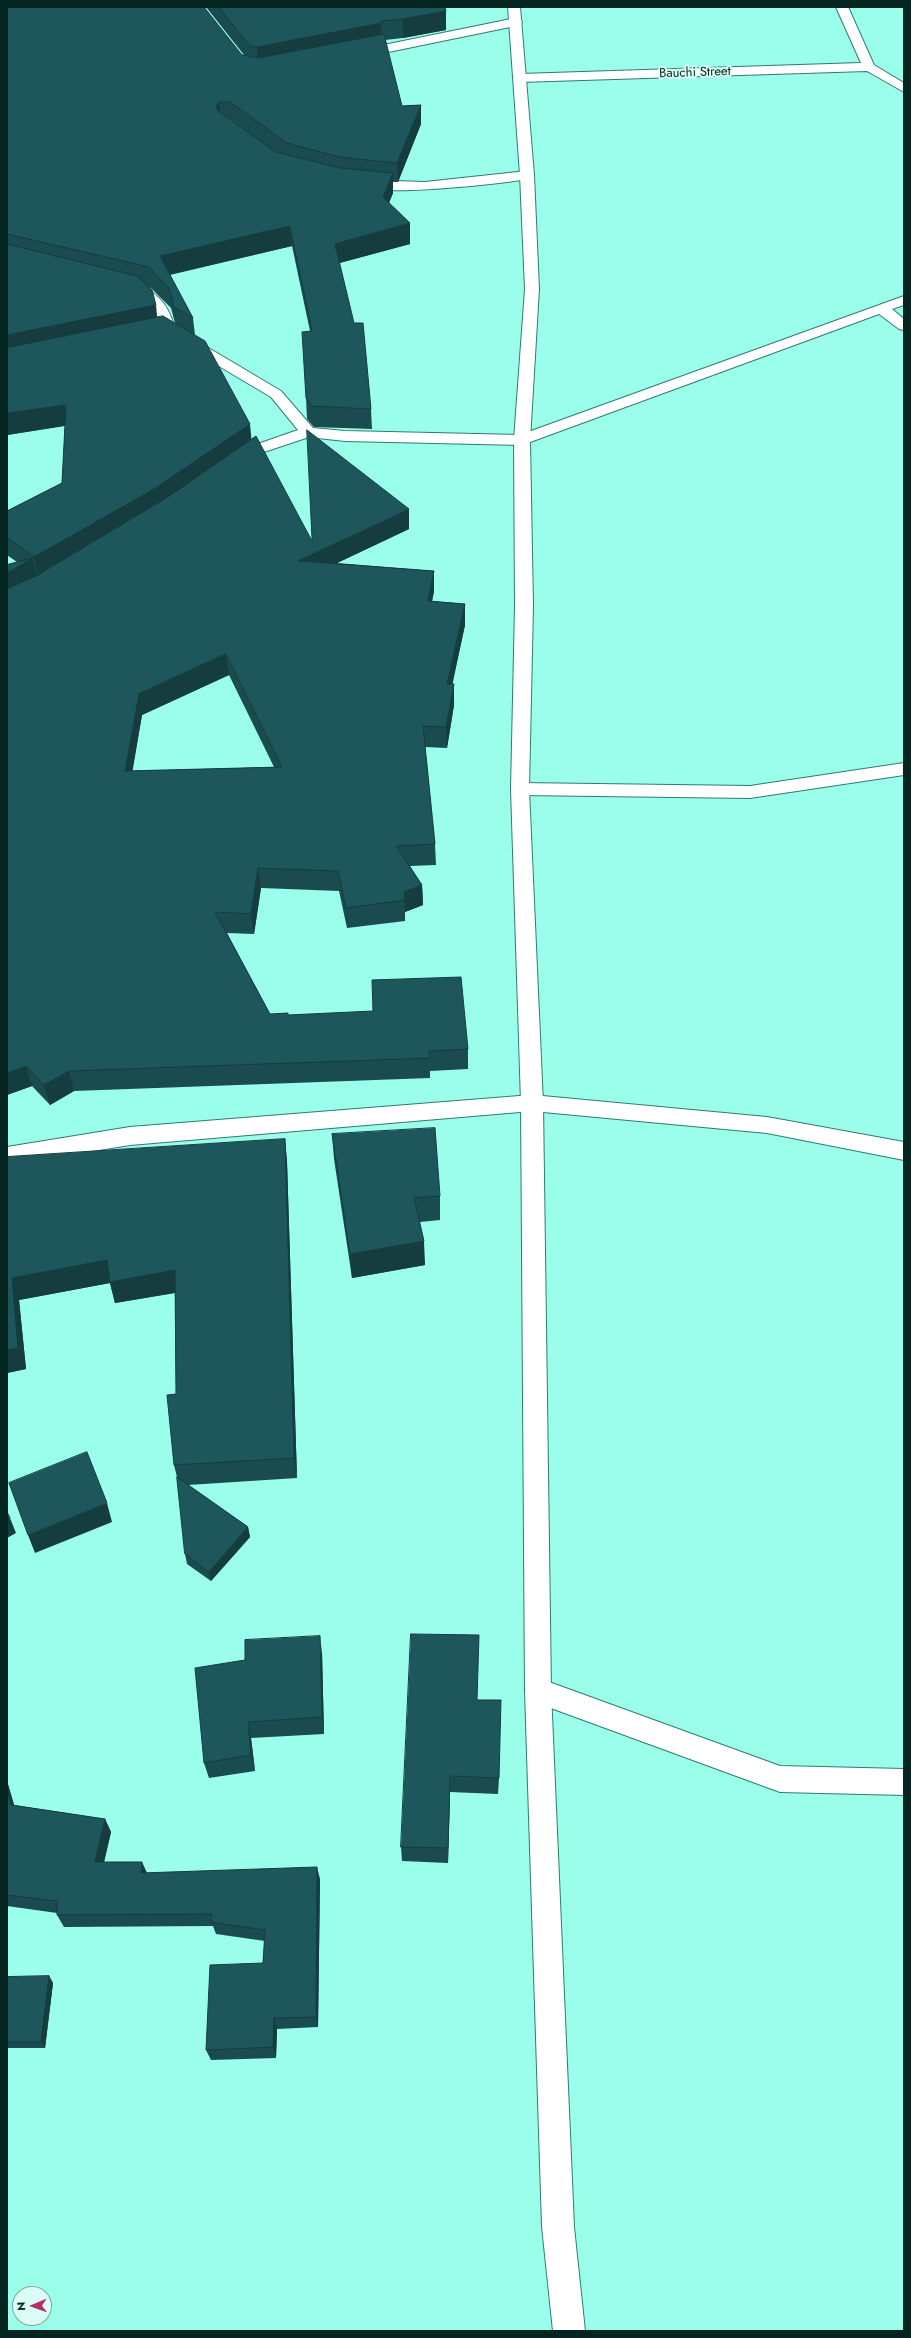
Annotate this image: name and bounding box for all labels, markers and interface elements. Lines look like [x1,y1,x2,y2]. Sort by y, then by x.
street label: Bauchi Street [659,64,731,82]
north arrow [12,2286,52,2326]
text: N [13,2302,29,2311]

